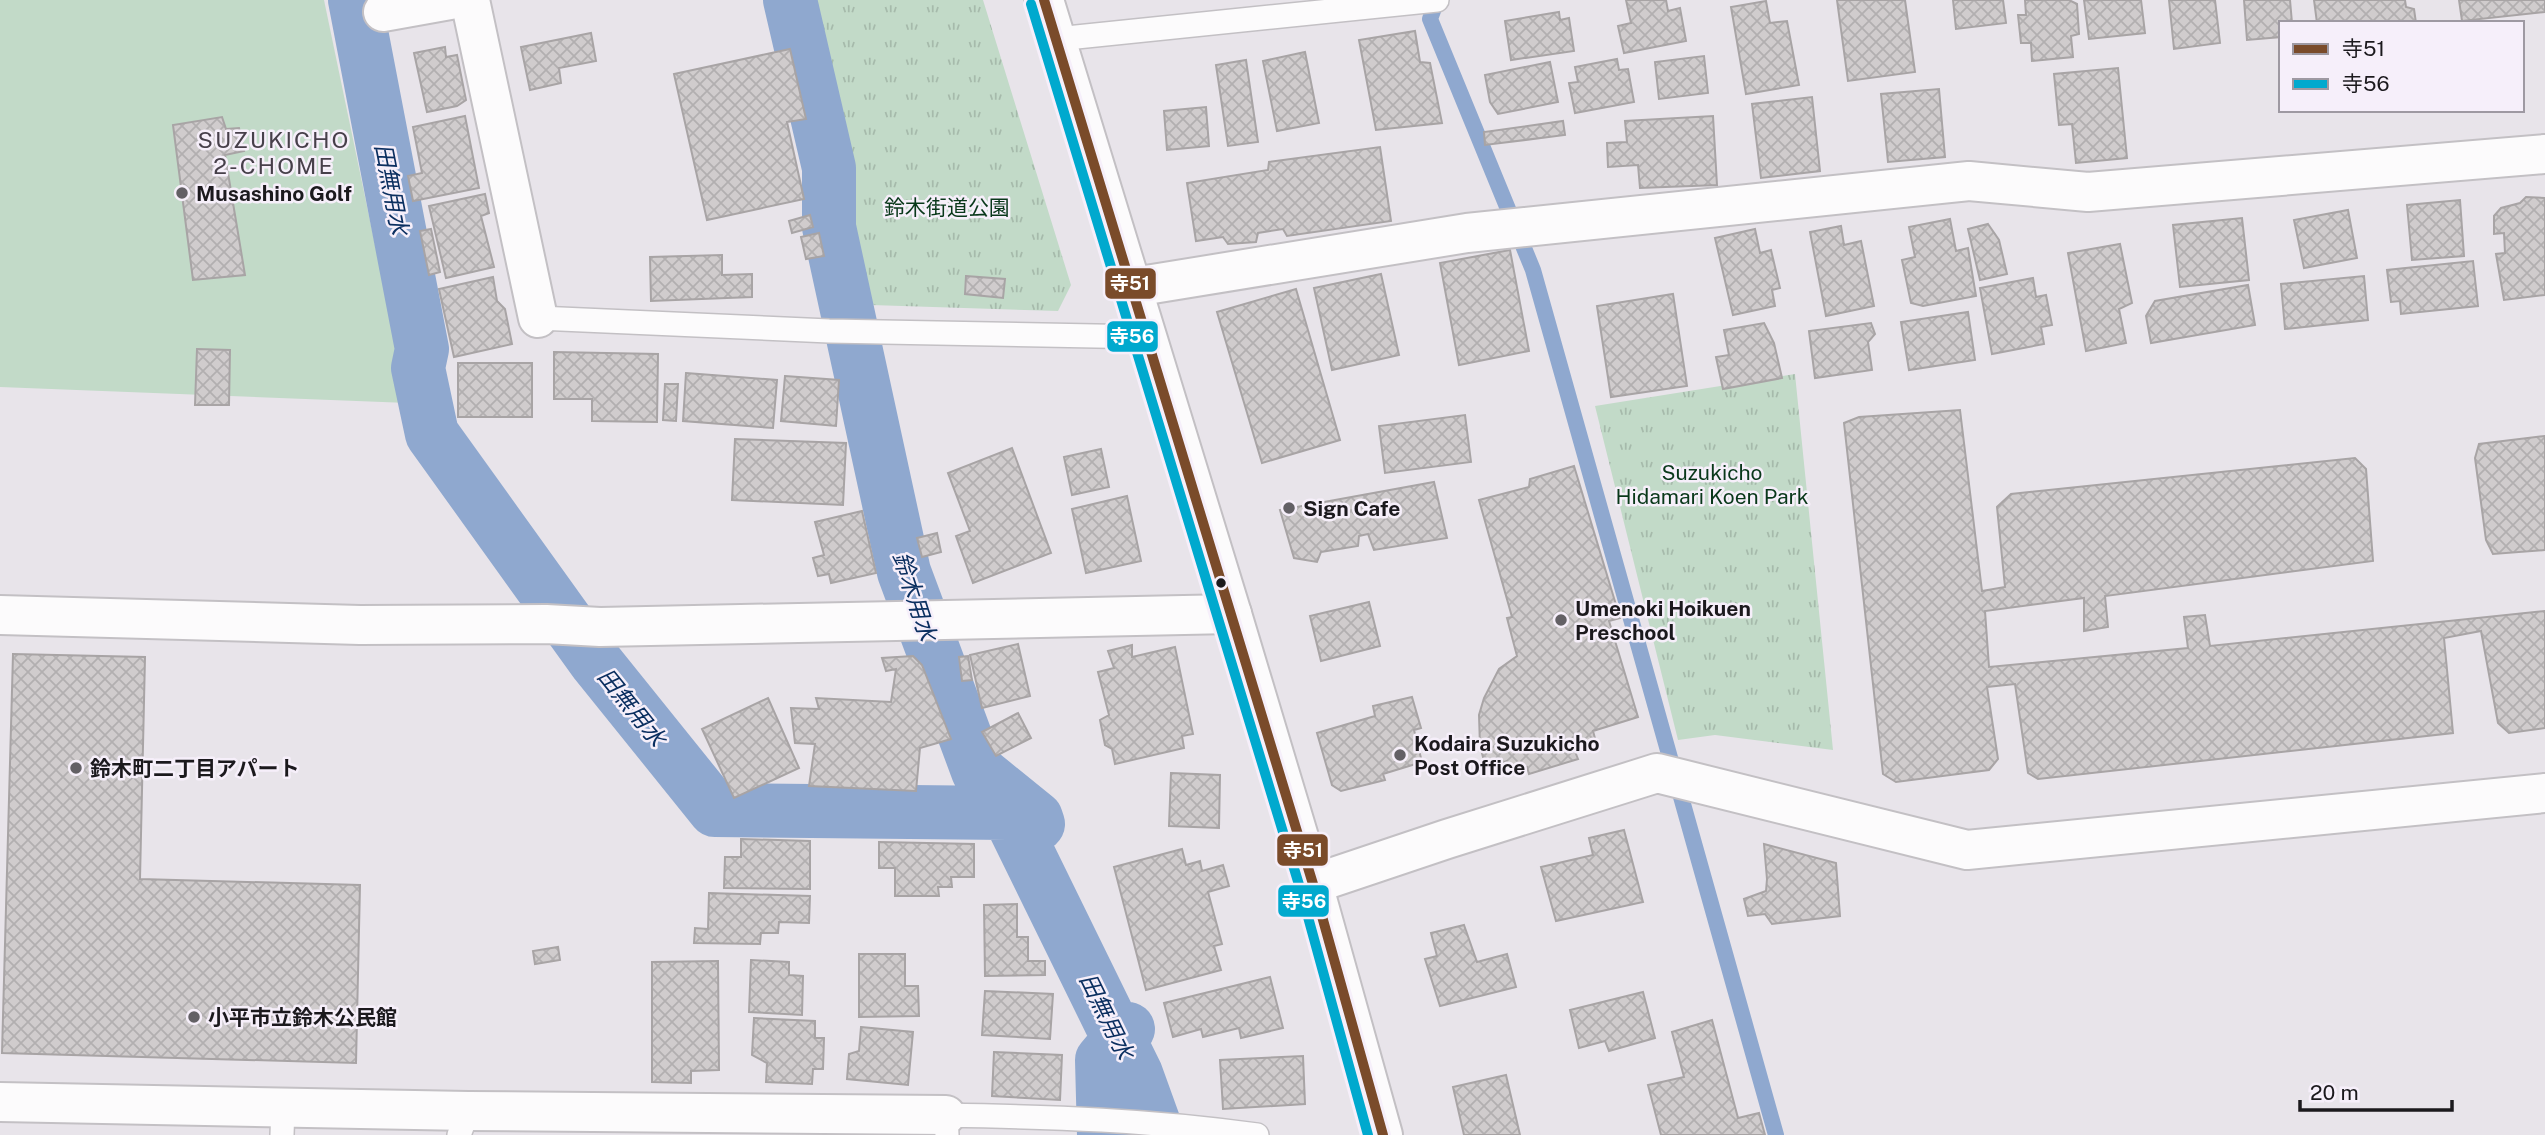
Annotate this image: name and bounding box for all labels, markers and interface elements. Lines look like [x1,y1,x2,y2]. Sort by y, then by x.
legend [2279,21,2524,112]
text: 寺51 [2342,36,2385,61]
text: 寺56 [2342,71,2390,96]
district label: SUZUKICHO 2-CHOME [198,126,350,179]
water label: 田無用水 [370,141,415,240]
place label: Musashino Golf [196,181,352,206]
marker: Musashino Golf [174,185,190,201]
park label: 鈴木街道公園 [884,195,1010,220]
line badge: 寺51 [1104,267,1157,300]
text: 寺51 [1110,272,1150,294]
line badge: 寺56 [1106,320,1159,353]
text: 寺56 [1110,325,1154,347]
park label: Suzukicho Hidamari Koen Park [1615,460,1809,509]
place label: Sign Cafe [1303,496,1400,521]
marker: Sign Cafe [1281,500,1297,516]
water label: 鈴木用水 [888,548,943,647]
unlabelled marker [1214,576,1228,590]
place label: Umenoki Hoikuen Preschool [1575,596,1751,645]
marker: Umenoki Hoikuen Preschool [1553,612,1569,628]
water label: 田無用水 [593,663,673,754]
place label: Kodaira Suzukicho Post Office [1414,731,1600,780]
marker: Kodaira Suzukicho Post Office [1392,747,1408,763]
place label: 鈴木町二丁目アパート [90,756,300,781]
marker: 鈴木町二丁目アパート [68,760,84,776]
line badge: 寺51 [1276,833,1329,867]
text: 寺51 [1283,839,1323,861]
line badge: 寺56 [1277,884,1330,918]
text: 寺56 [1282,890,1326,912]
water label: 田無用水 [1075,969,1141,1066]
place label: 小平市立鈴木公民館 [208,1005,397,1030]
marker: 小平市立鈴木公民館 [186,1009,202,1025]
scale bar [2300,1068,2452,1112]
text: 20 m [2310,1080,2359,1105]

